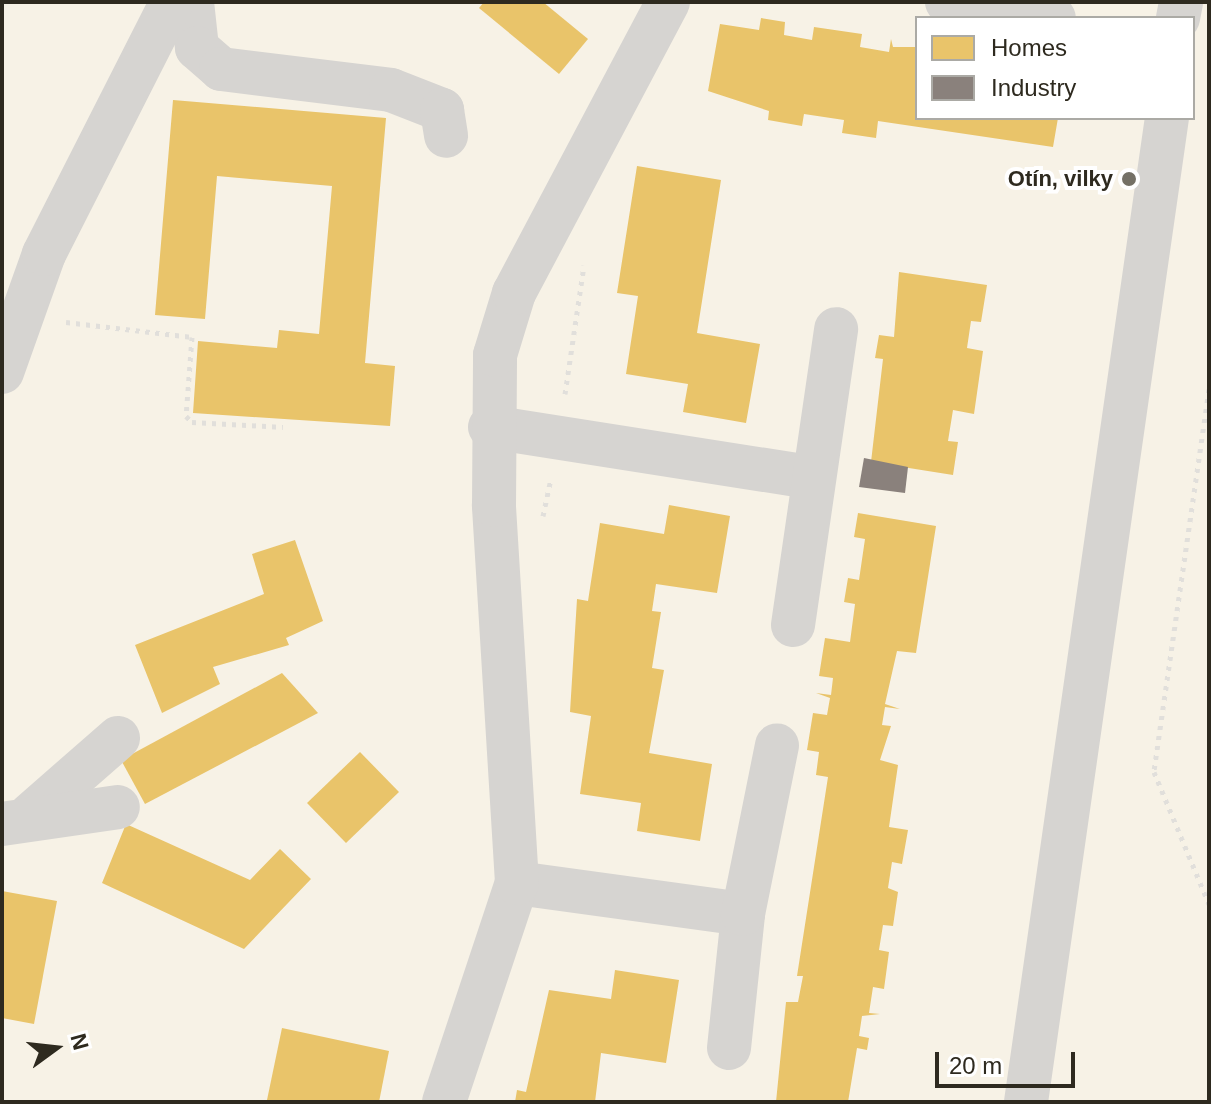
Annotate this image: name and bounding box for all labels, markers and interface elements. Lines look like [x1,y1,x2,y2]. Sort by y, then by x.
legend [915,16,1195,120]
text: Homes [991,34,1067,61]
text: Industry [991,74,1076,101]
place label: Otín, vilky [1008,166,1113,192]
marker: Otín, vilky [1120,170,1138,188]
north arrow [16,1008,96,1088]
text: N [66,1031,94,1053]
scale bar [939,1036,1079,1086]
text: 20 m [949,1052,1002,1079]

